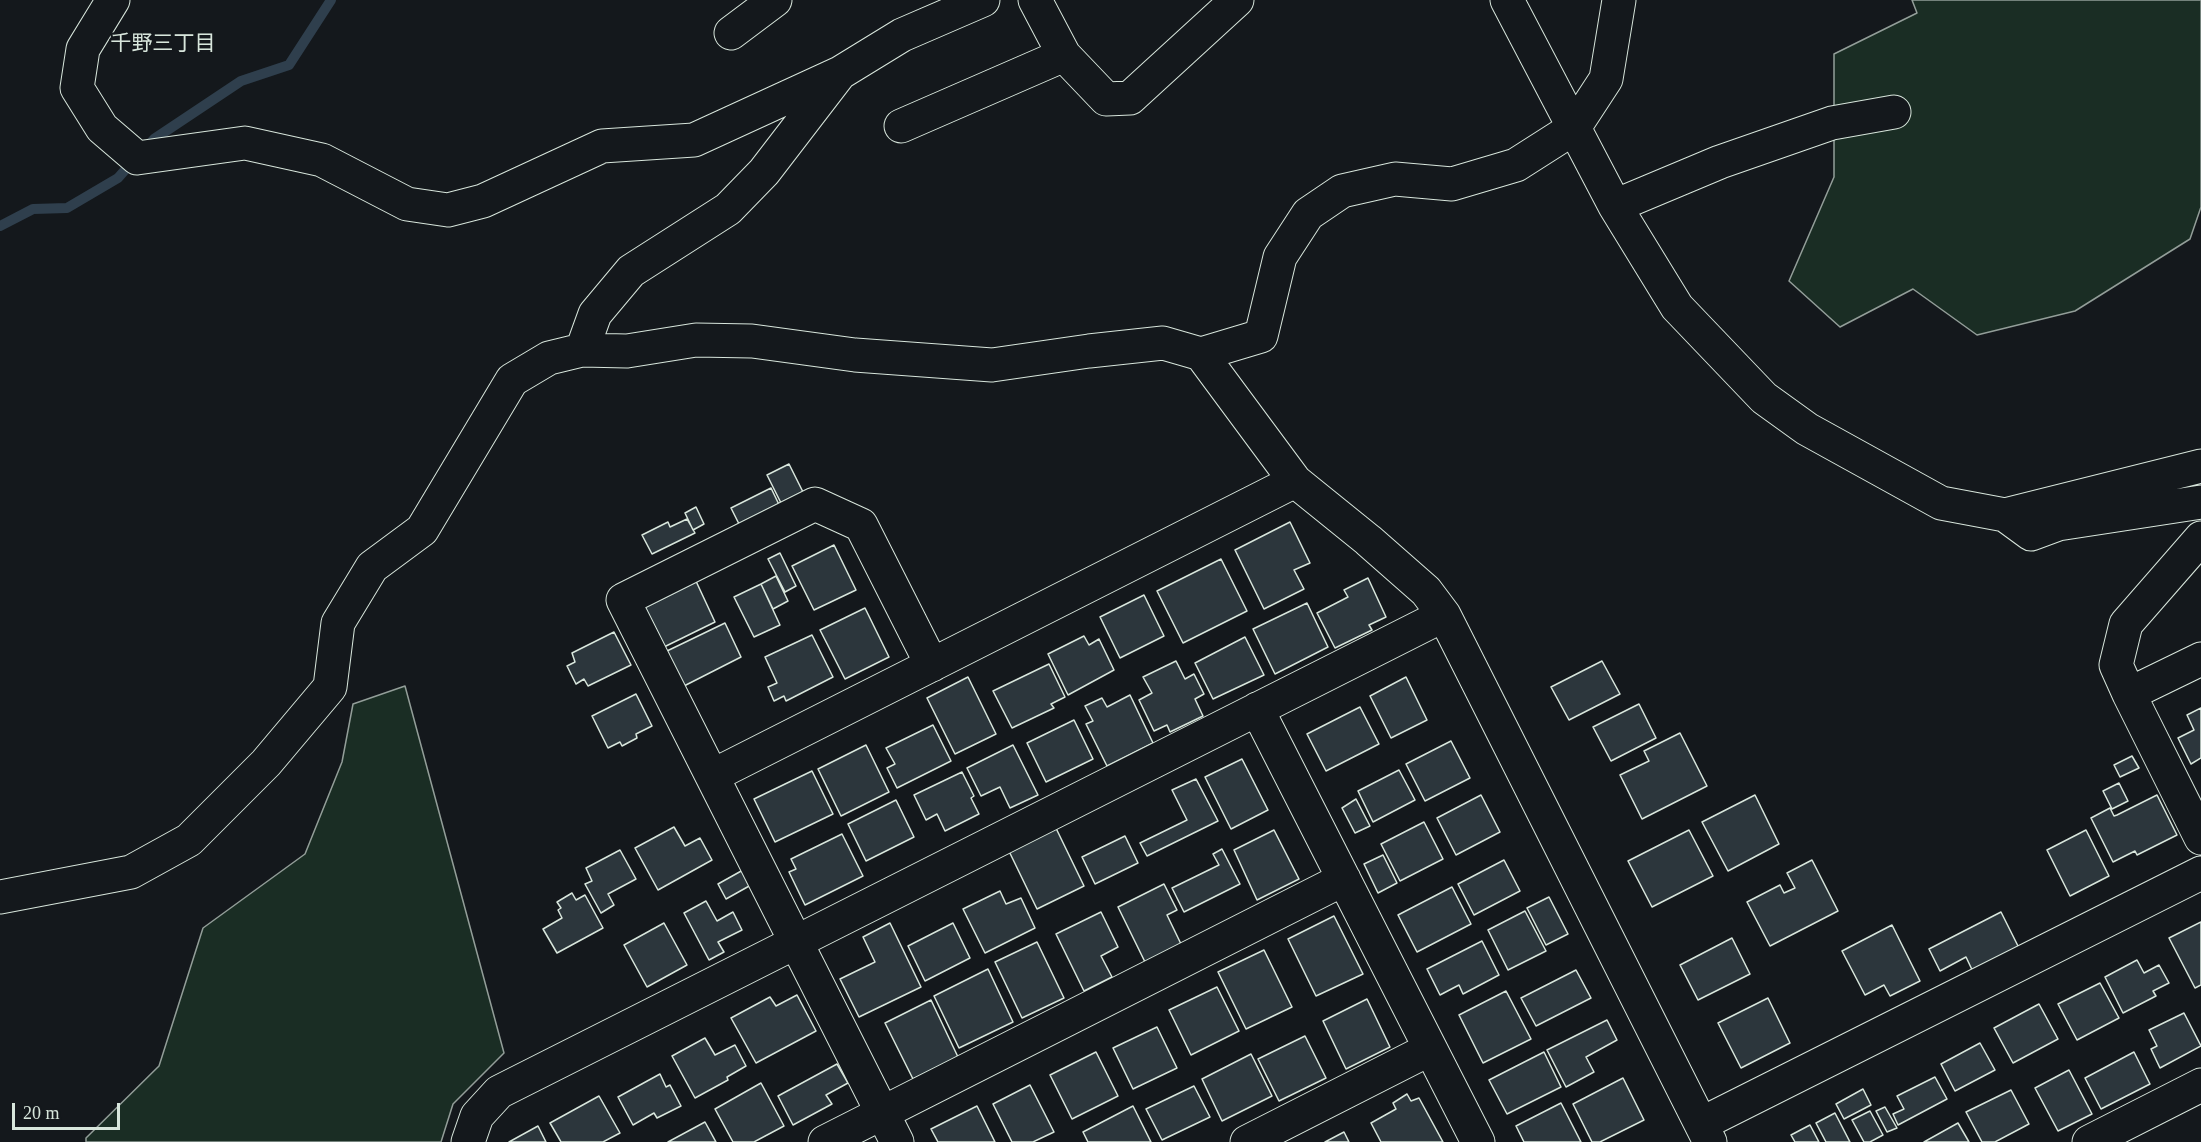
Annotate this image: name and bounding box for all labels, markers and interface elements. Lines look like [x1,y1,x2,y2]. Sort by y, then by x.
district label: 千野三丁目 [111,31,215,57]
scale bar [15,1091,123,1129]
text: 20 m [23,1103,60,1123]

